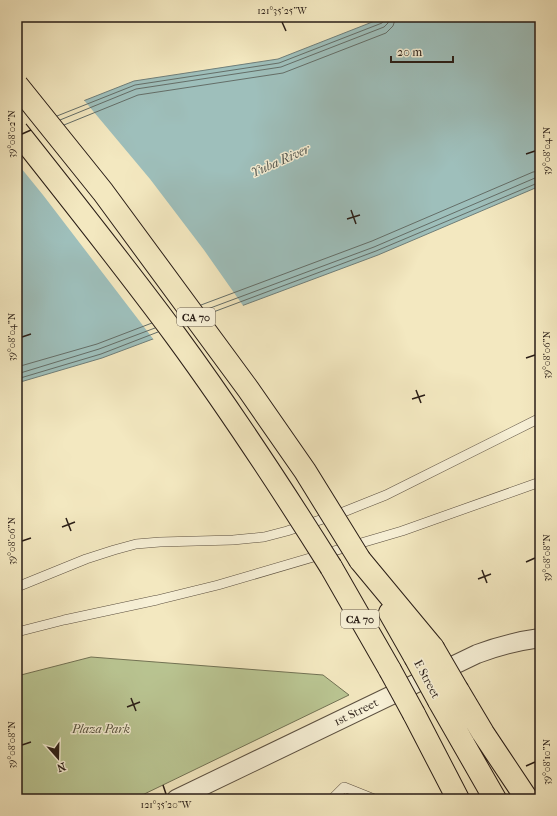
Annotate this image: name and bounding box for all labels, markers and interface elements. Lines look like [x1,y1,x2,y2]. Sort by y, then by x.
text: 121°35'25"W [257,5,308,17]
scale bar [391,38,453,64]
text: 20 m [397,45,422,59]
text: 39°08'02"N [6,110,18,158]
text: 39°08'04"N [541,126,553,175]
water label: Yuba River [248,140,313,180]
road number: CA 70 [177,308,215,326]
text: 39°08'04"N [6,312,18,361]
text: 39°08'06"N [541,331,553,379]
text: 39°08'06"N [6,517,18,565]
text: 39°08'08"N [541,534,553,582]
road number: CA 70 [341,610,379,628]
street label: E Street [411,657,443,701]
street label: 1st Street [332,695,381,729]
text: 39°08'08"N [6,721,18,769]
park label: Plaza Park [71,722,130,736]
north arrow [38,738,78,778]
text: 39°08'10"N [541,739,553,785]
text: N [54,759,67,775]
text: 121°35'20"W [141,799,193,811]

